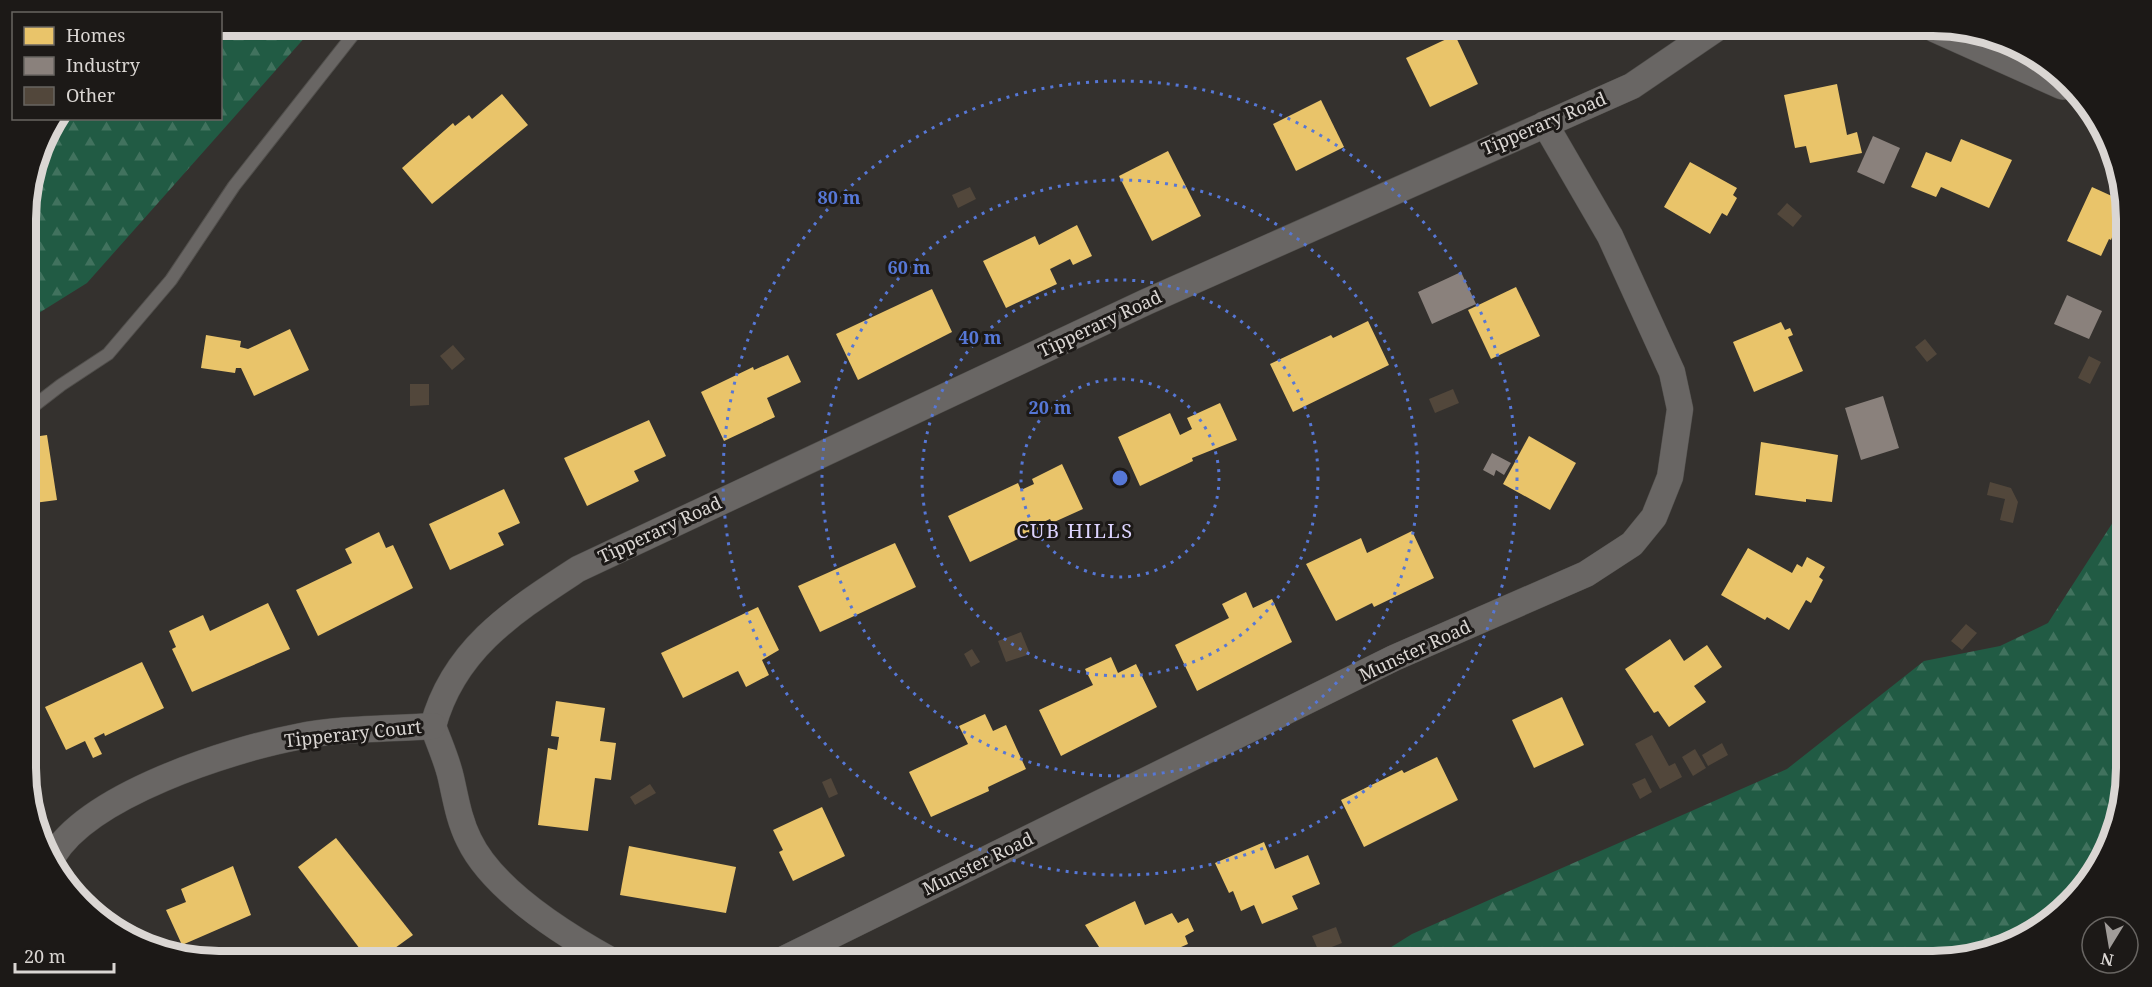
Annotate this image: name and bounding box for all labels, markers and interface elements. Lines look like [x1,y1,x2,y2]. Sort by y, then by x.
legend [12,12,222,120]
text: Homes [66,23,125,47]
text: Industry [66,53,141,77]
text: Other [66,83,116,107]
street label: Tipperary Road [1477,86,1610,160]
text: 80 m [818,185,861,209]
text: 60 m [888,255,931,279]
street label: Tipperary Road [1034,284,1165,362]
text: 40 m [959,325,1002,349]
text: 20 m [1029,395,1072,419]
centre of rings [1110,468,1130,488]
street label: Tipperary Road [594,490,725,568]
district label: CUB HILLS [1016,517,1134,544]
street label: Munster Road [1355,614,1474,686]
street label: Tipperary Court [283,714,423,752]
street label: Munster Road [918,826,1037,900]
north arrow [2080,915,2140,975]
scale bar [15,936,114,974]
text: 20 m [24,944,66,968]
text: N [2098,948,2115,972]

